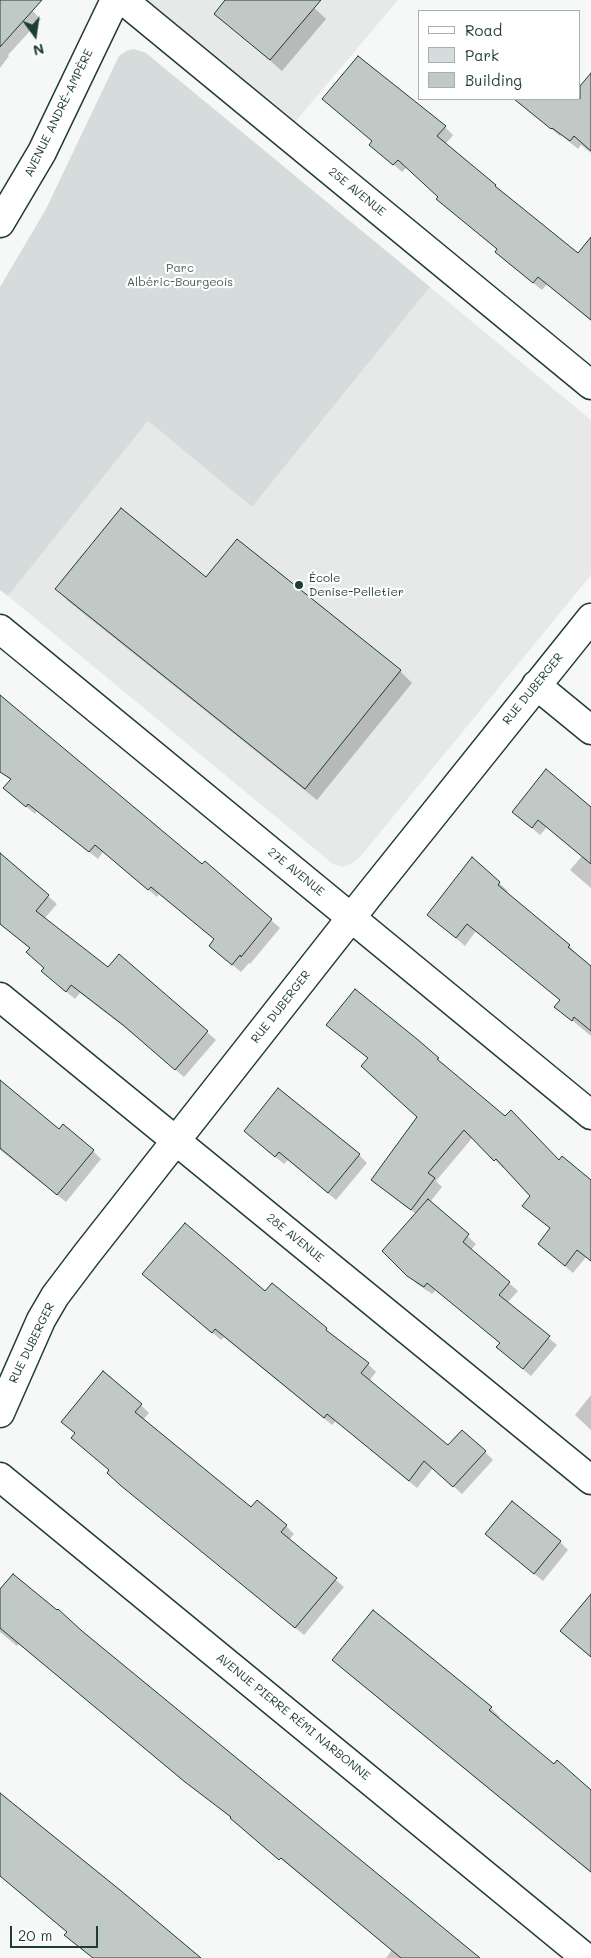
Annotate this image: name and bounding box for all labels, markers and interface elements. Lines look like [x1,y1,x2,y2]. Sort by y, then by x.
north arrow [10,10,60,60]
legend [418,10,581,100]
text: Road [465,20,502,40]
text: Park [465,45,499,65]
street label: AVENUE ANDRÉ-AMPÈRE [22,47,96,179]
text: Building [465,70,522,90]
street label: 25E AVENUE [326,165,388,219]
park label: Parc Albéric-Bourgeois [127,261,233,289]
place label: École Denise-Pelletier [309,571,404,599]
marker: École Denise-Pelletier [293,579,305,591]
street label: RUE DUBERGER [500,650,566,728]
street label: 27E AVENUE [265,845,327,899]
street label: RUE DUBERGER [248,968,314,1046]
street label: 28E AVENUE [263,1211,327,1265]
street label: RUE DUBERGER [6,1300,58,1386]
street label: AVENUE PIERRE RÉMI NARBONNE [213,1650,373,1784]
scale bar [12,1916,100,1948]
text: 20 m [18,1925,52,1945]

